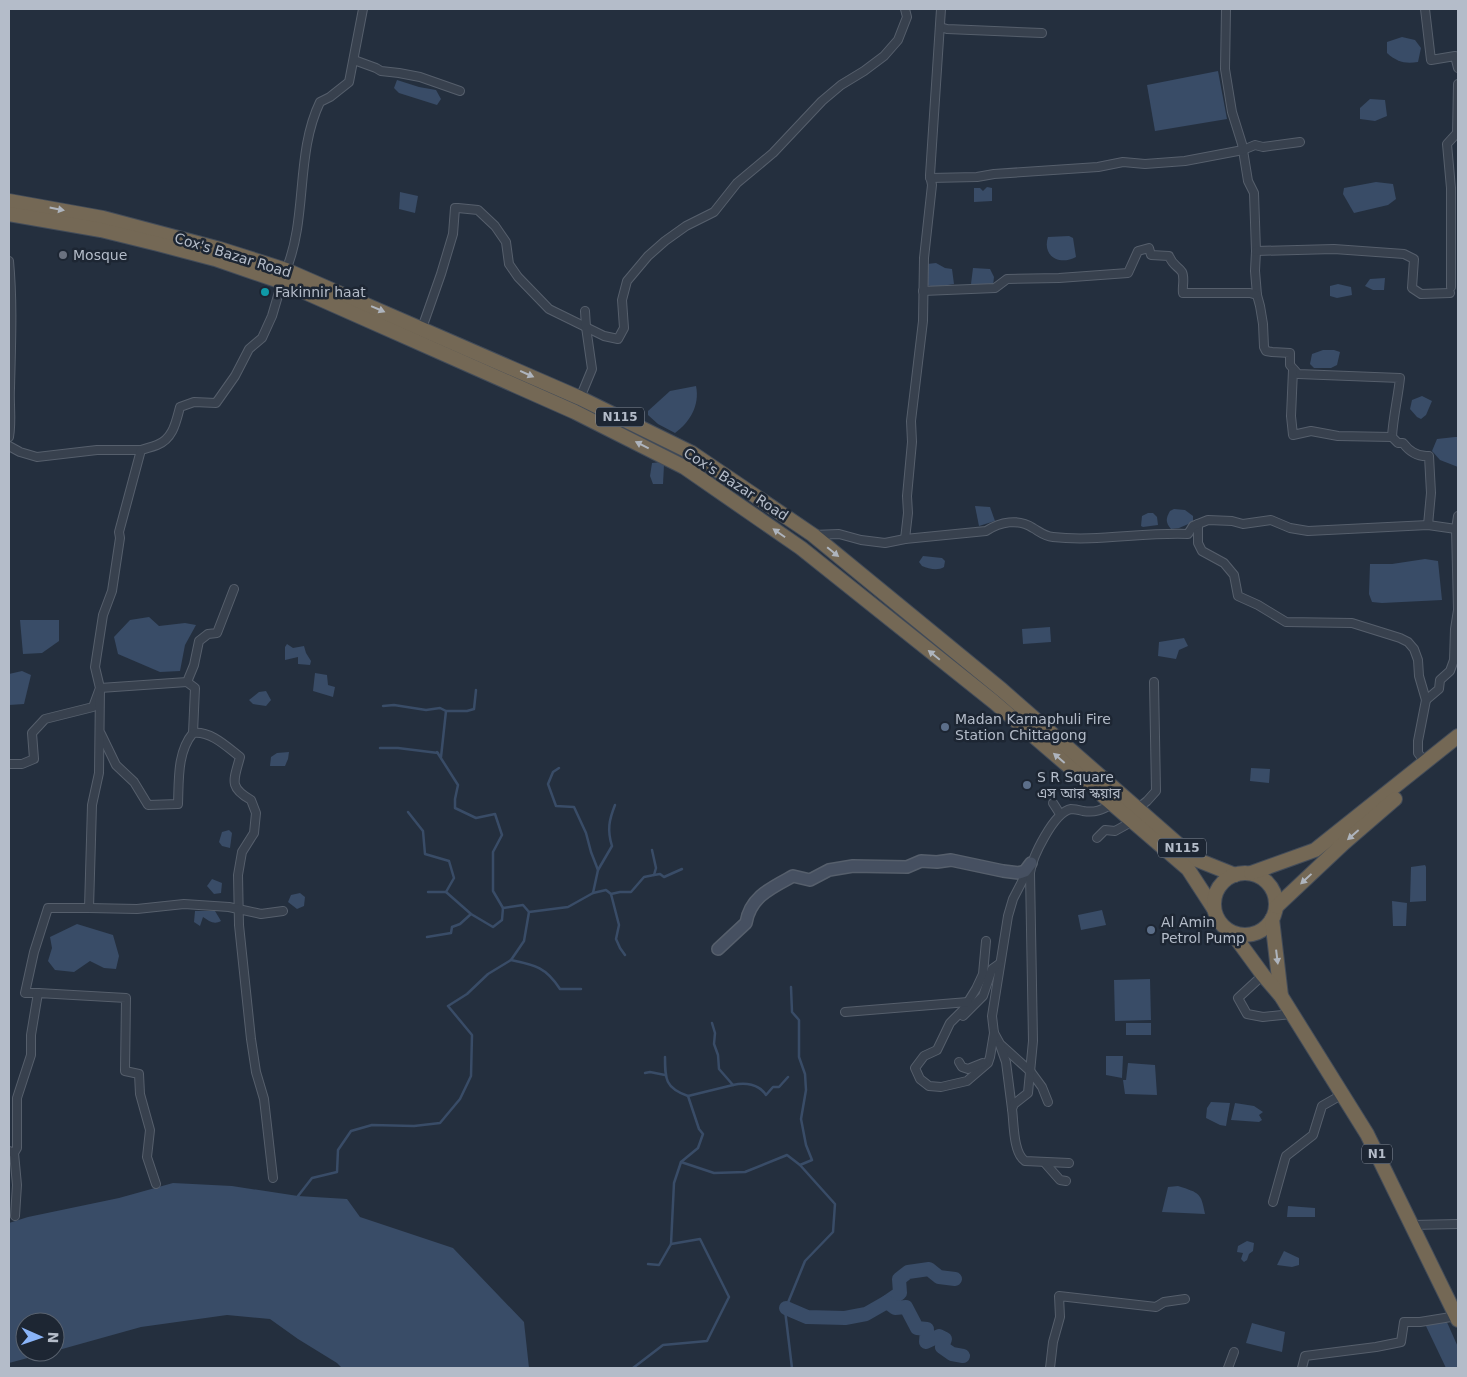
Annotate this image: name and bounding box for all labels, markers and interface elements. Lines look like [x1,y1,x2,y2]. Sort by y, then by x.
one-way arrow [49,205,64,213]
street label: Cox's Bazar Road [173,230,293,280]
place label: Mosque [73,247,127,263]
marker: Mosque [57,249,69,261]
place label: Fakinnir haat [275,284,366,300]
marker: Fakinnir haat [259,286,271,298]
one-way arrow [371,305,386,313]
one-way arrow [520,371,534,379]
road number: N115 [596,408,644,427]
one-way arrow [635,441,650,450]
street label: Cox's Bazar Road [681,444,791,524]
one-way arrow [772,528,786,538]
one-way arrow [826,546,839,557]
one-way arrow [928,649,941,660]
place label: Madan Karnaphuli Fire Station Chittagong [955,711,1111,743]
marker: Madan Karnaphuli Fire Station Chittagong [939,721,951,733]
one-way arrow [1053,753,1066,764]
place label: S R Square এস আর স্কয়ার [1037,769,1121,801]
marker: S R Square এস আর স্কয়ার [1021,779,1033,791]
one-way arrow [1348,829,1360,841]
road number: N115 [1158,838,1206,858]
one-way arrow [1301,873,1313,885]
place label: Al Amin Petrol Pump [1161,914,1245,946]
marker: Al Amin Petrol Pump [1145,924,1157,936]
one-way arrow [1273,950,1281,966]
road number: N1 [1362,1144,1392,1164]
north arrow [15,1312,65,1362]
text: N [45,1331,61,1344]

